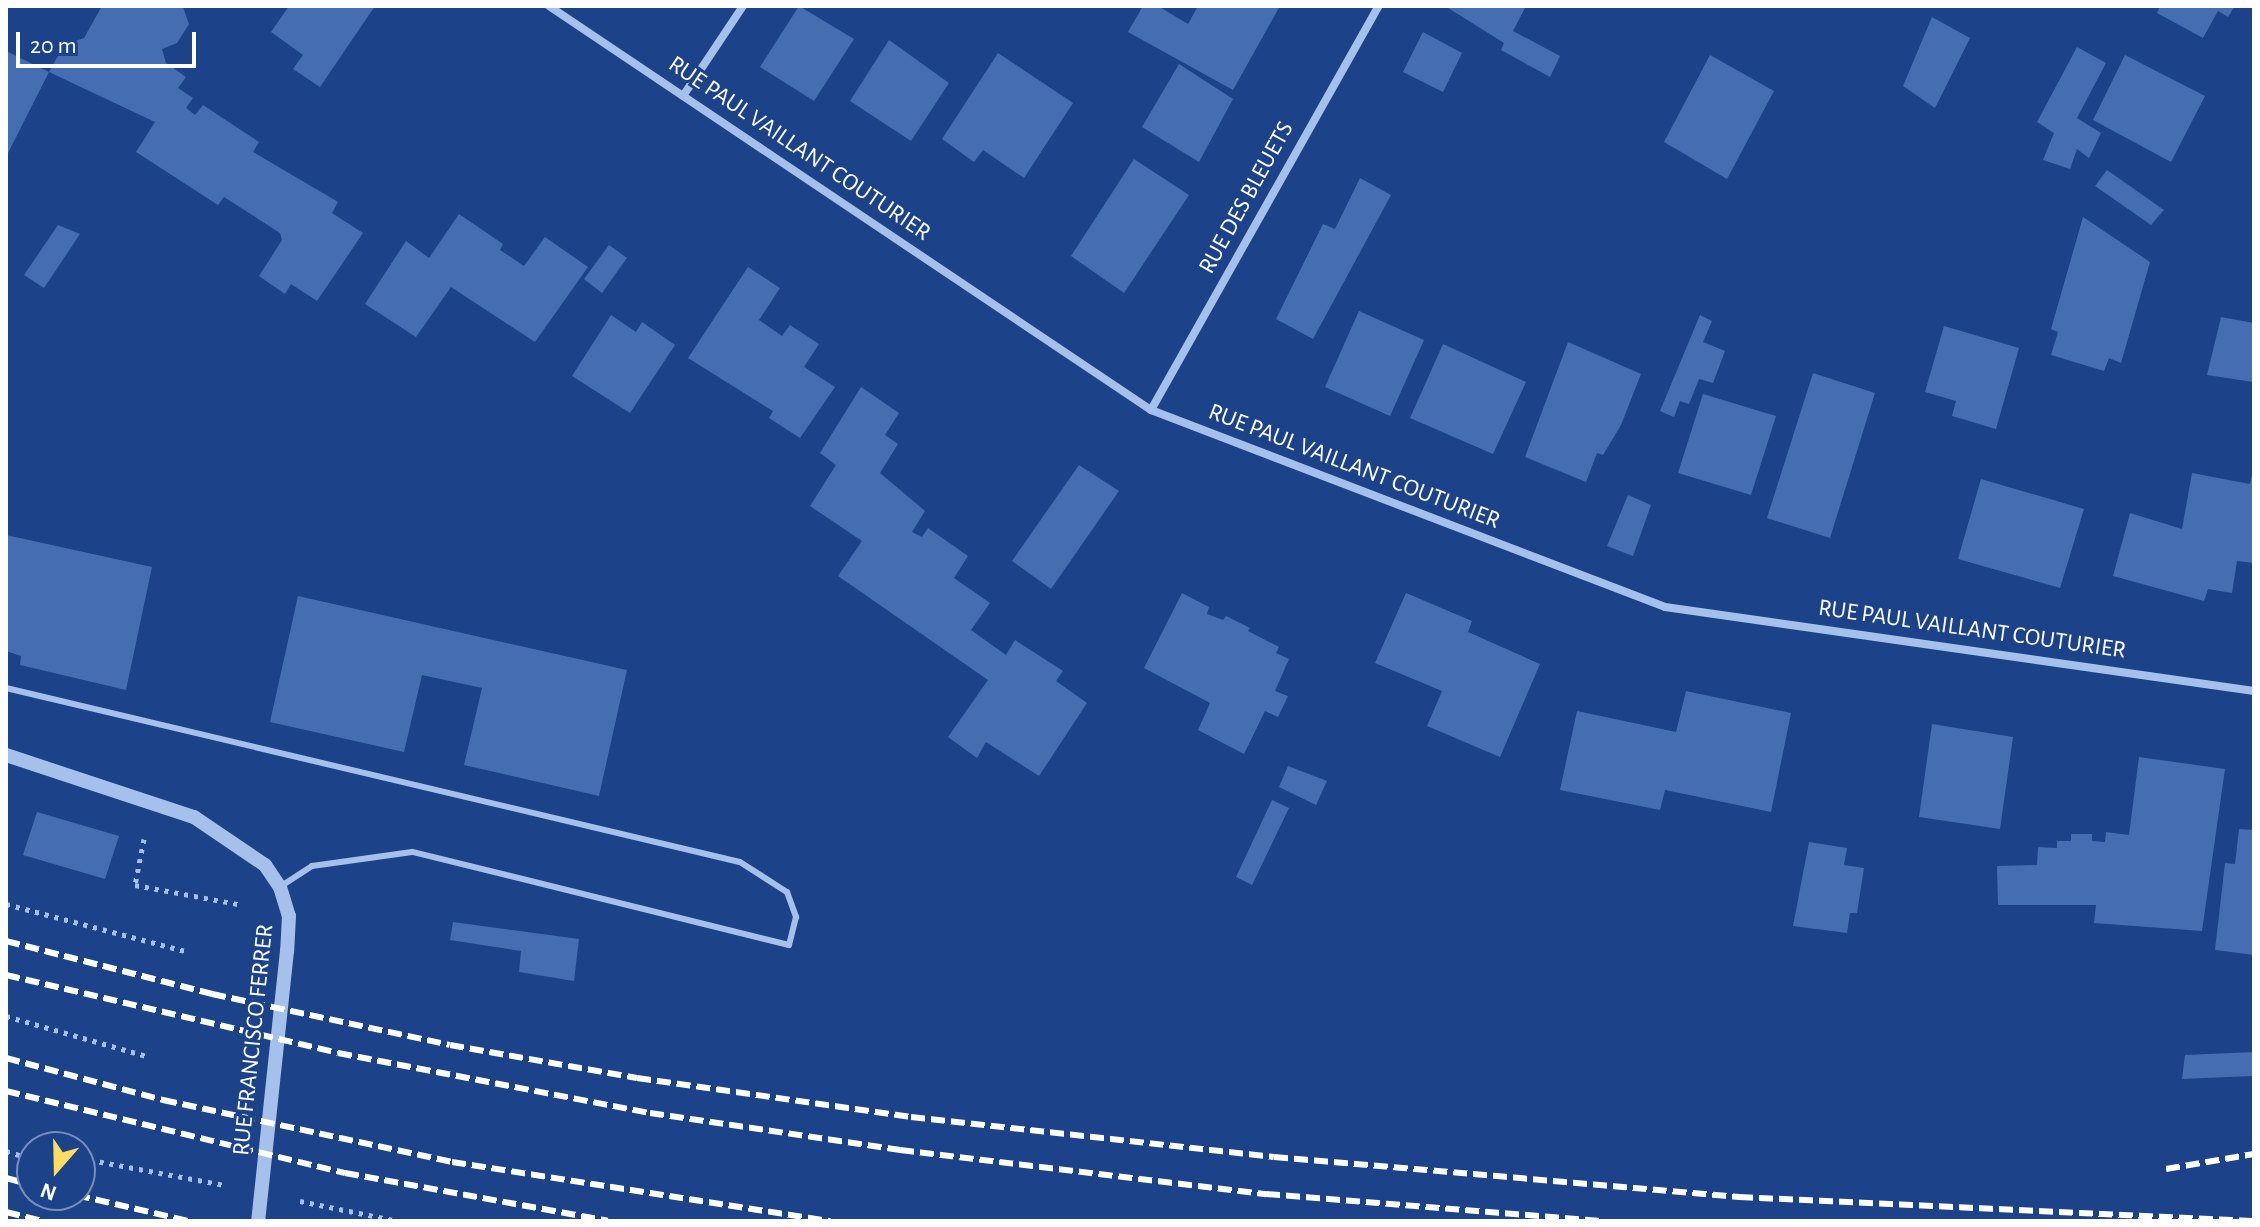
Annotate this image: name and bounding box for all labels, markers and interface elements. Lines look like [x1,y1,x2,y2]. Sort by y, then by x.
scale bar [20,16,200,66]
text: 20 m [30,34,77,58]
street label: RUE PAUL VAILLANT COUTURIER [662,50,936,248]
street label: RUE DES BLEUETS [1193,117,1301,279]
street label: RUE PAUL VAILLANT COUTURIER [1204,398,1504,536]
street label: RUE PAUL VAILLANT COUTURIER [1816,594,2128,666]
street label: RUE FRANCISCO FERRER [228,923,280,1157]
north arrow [16,1131,96,1211]
text: N [38,1179,59,1205]

